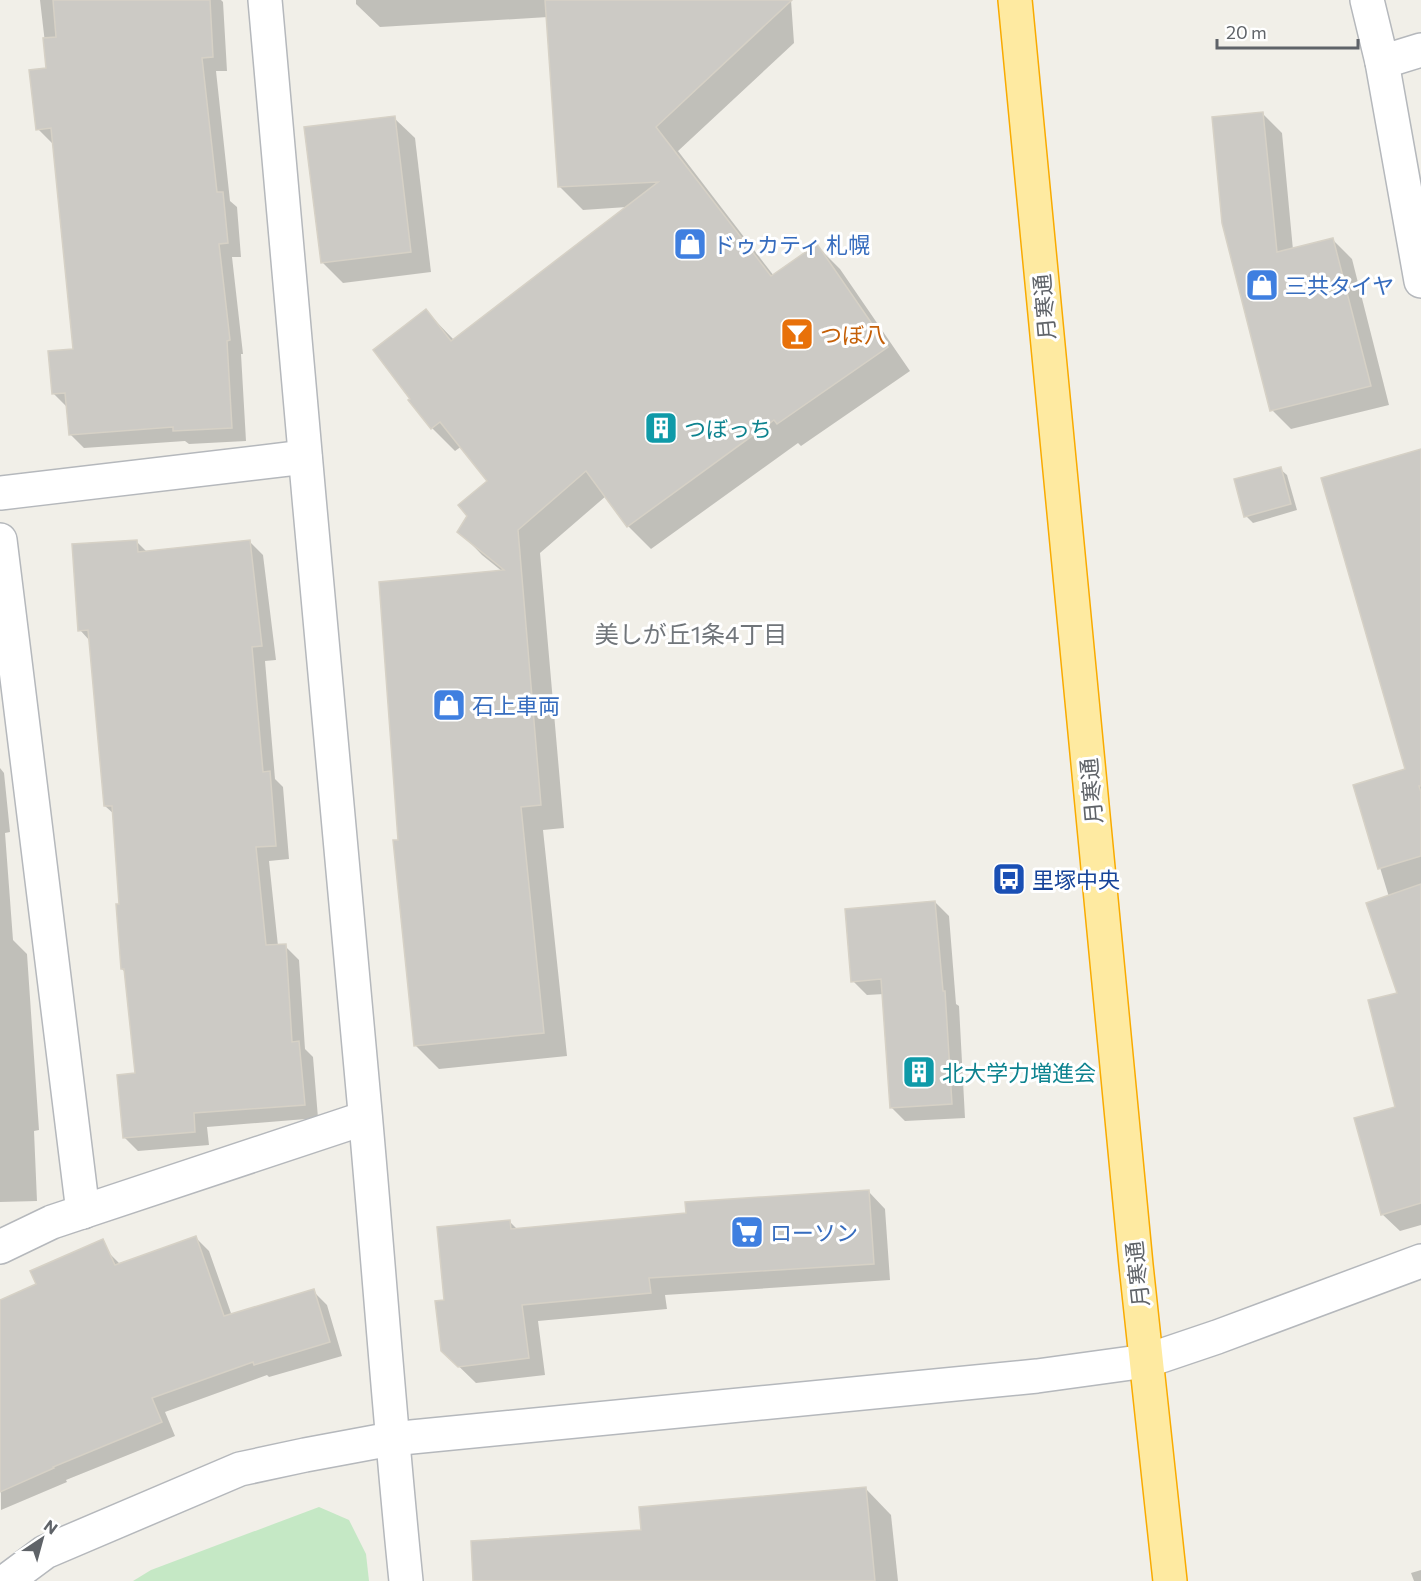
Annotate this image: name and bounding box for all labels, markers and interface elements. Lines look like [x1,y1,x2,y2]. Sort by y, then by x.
scale bar [1217,12,1358,50]
text: 20 m [1226,21,1267,43]
shop icon: ドゥカティ 札幌 [672,226,708,262]
place label: ドゥカティ 札幌 [713,231,870,258]
shop icon: 三共タイヤ [1244,267,1280,303]
place label: 三共タイヤ [1285,272,1394,299]
street label: 月寒通 [1028,273,1060,341]
bar icon: つぼ八 [779,316,815,352]
place label: つぼ八 [820,321,886,348]
building icon: つぼっち [643,410,679,446]
place label: つぼっち [684,415,772,442]
district label: 美しが丘1条4丁目 [595,619,787,648]
shop icon: 石上車両 [431,687,467,723]
place label: 石上車両 [472,692,560,719]
street label: 月寒通 [1075,757,1107,825]
bus stop icon: 里塚中央 [991,861,1027,897]
place label: 里塚中央 [1032,866,1120,893]
building icon: 北大学力増進会 [901,1054,937,1090]
place label: 北大学力増進会 [942,1059,1096,1086]
supermarket icon: ローソン [729,1214,765,1250]
place label: ローソン [770,1219,858,1246]
street label: 月寒通 [1120,1240,1154,1308]
north arrow [12,1509,72,1569]
text: N [41,1515,62,1538]

